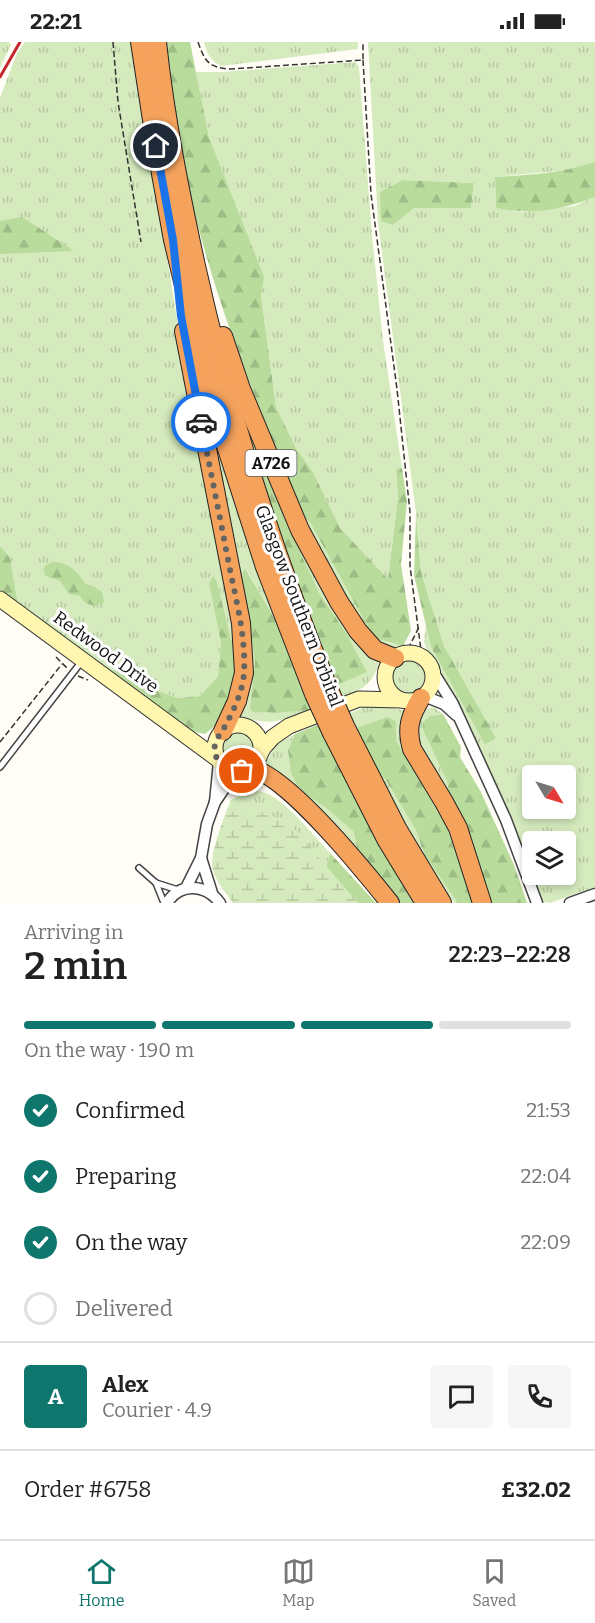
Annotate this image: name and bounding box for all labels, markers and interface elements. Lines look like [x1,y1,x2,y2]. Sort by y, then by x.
text: 22:21 [30,8,82,35]
pin [130,120,181,171]
icon: home [139,129,172,162]
courier [171,392,231,452]
icon: car [185,406,218,439]
road number: A726 [246,450,296,476]
street label: Glasgow Southern Orbital [250,502,348,710]
street label: Redwood Drive [49,606,163,698]
pin [216,745,267,796]
icon: bag [225,754,258,787]
north arrow [522,765,576,819]
map controls [522,765,576,885]
button: layers [522,831,576,885]
text: Arriving in [24,920,123,944]
text: 22:23–22:28 [448,941,571,968]
text: 2 min [24,943,127,989]
text: On the way · 190 m [24,1038,194,1062]
icon: check [24,1094,57,1127]
text: Confirmed [75,1097,185,1124]
text: 21:53 [526,1098,571,1122]
icon: check [24,1160,57,1193]
text: Preparing [75,1163,177,1190]
text: 22:04 [521,1164,571,1188]
icon: check [24,1226,57,1259]
text: On the way [75,1229,187,1256]
text: 22:09 [520,1230,571,1254]
text: Delivered [75,1295,173,1322]
button: chat [430,1365,493,1428]
button: phone [508,1365,571,1428]
text: Alex [102,1371,148,1398]
text: A [48,1383,63,1410]
text: Courier · 4.9 [102,1398,212,1422]
text: Order #6758 [24,1476,151,1503]
text: £32.02 [501,1476,571,1503]
tab: Home [79,1555,124,1610]
tab: Map [282,1555,315,1610]
tab: Saved [472,1555,516,1610]

